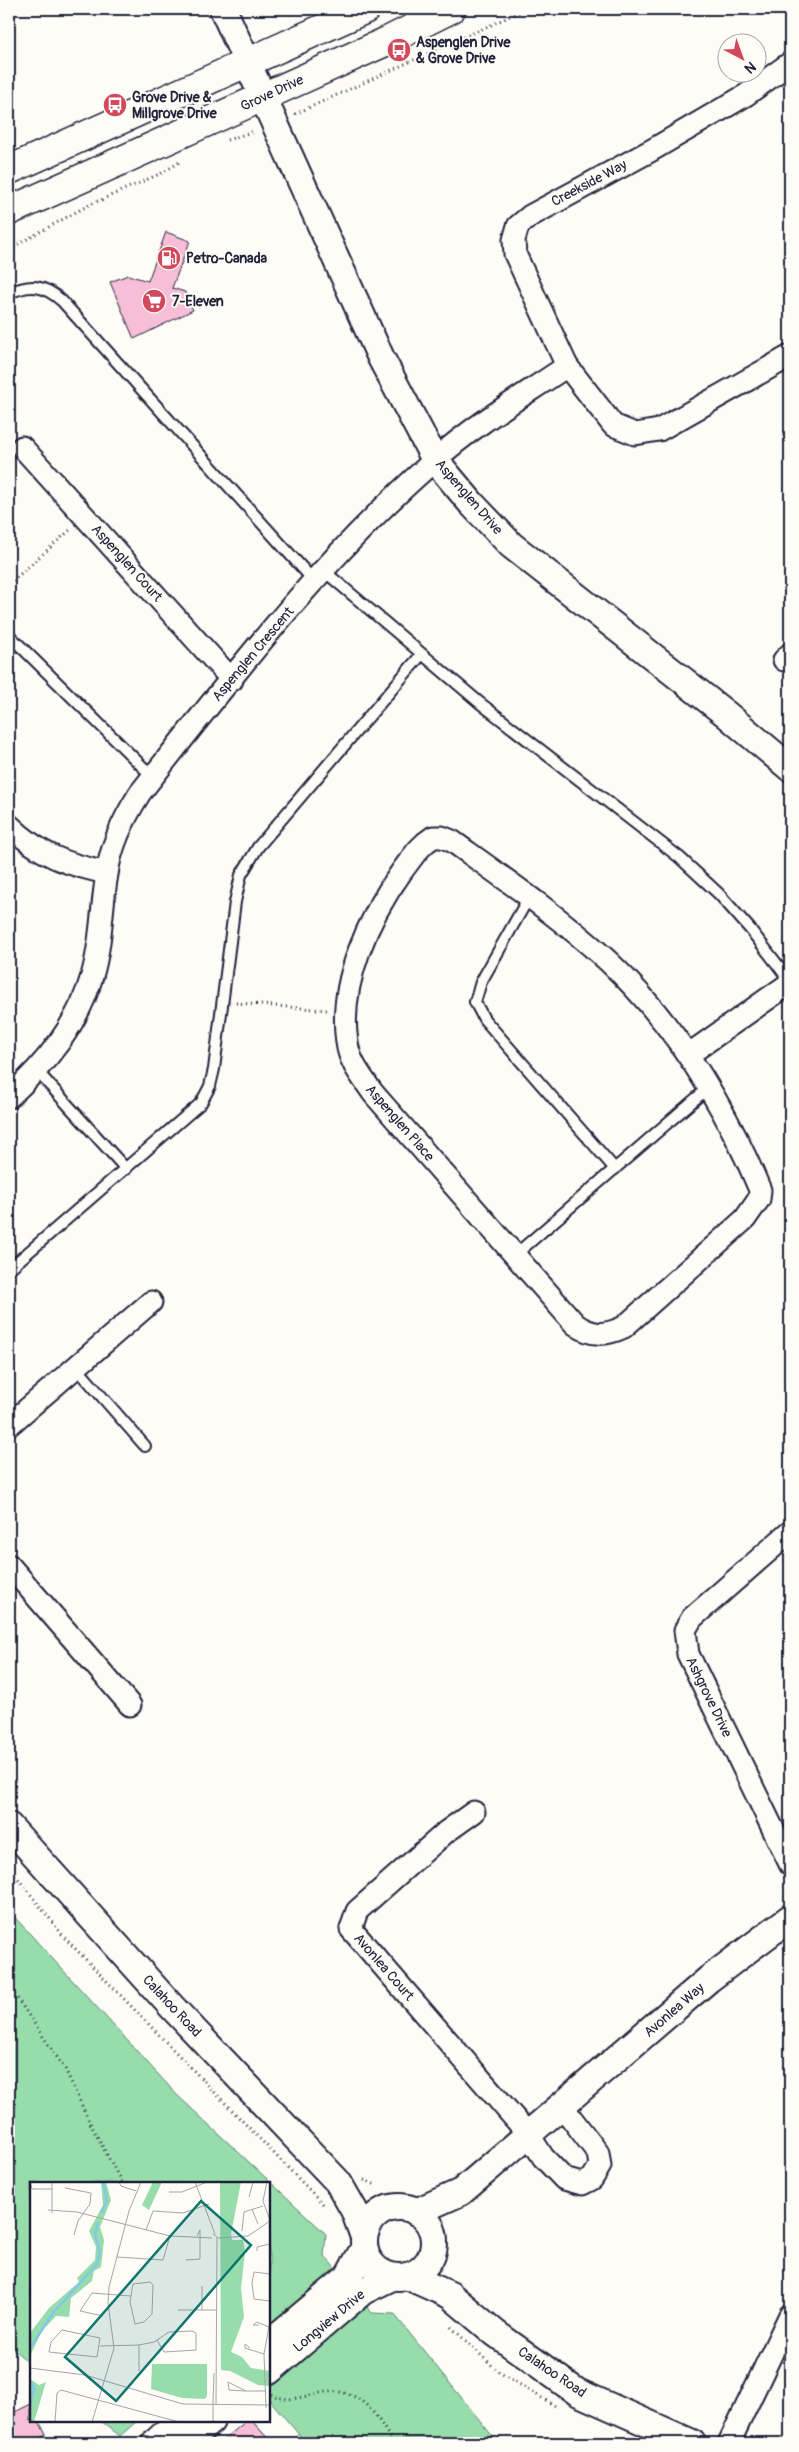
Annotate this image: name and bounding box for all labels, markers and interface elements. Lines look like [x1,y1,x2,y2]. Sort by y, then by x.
north arrow [716,32,766,82]
place label: Aspenglen Drive & Grove Drive [416,34,511,67]
bus stop icon: Aspenglen Drive & Grove Drive [386,37,412,63]
text: N [741,58,759,77]
street label: Grove Drive [238,71,306,115]
place label: Grove Drive & Millgrove Drive [132,89,218,122]
bus stop icon: Grove Drive & Millgrove Drive [102,92,128,118]
street label: Creekside Way [548,156,630,210]
fuel station icon: Petro-Canada [156,245,182,271]
place label: Petro-Canada [186,250,267,267]
supermarket icon: 7-Eleven [141,288,167,314]
place label: 7-Eleven [172,293,224,310]
street label: Aspenglen Drive [432,456,506,538]
street label: Aspenglen Court [88,521,166,605]
street label: Aspenglen Crescent [209,603,298,705]
street label: Aspenglen Place [362,1081,438,1165]
street label: Ashgrove Drive [682,1654,736,1740]
street label: Avonlea Court [350,1930,418,2004]
street label: Calahoo Road [139,1971,205,2041]
street label: Avonlea Way [640,1979,708,2041]
inset map [30,2182,270,2422]
street label: Longview Drive [290,2286,368,2356]
street label: Calahoo Road [515,2343,589,2401]

